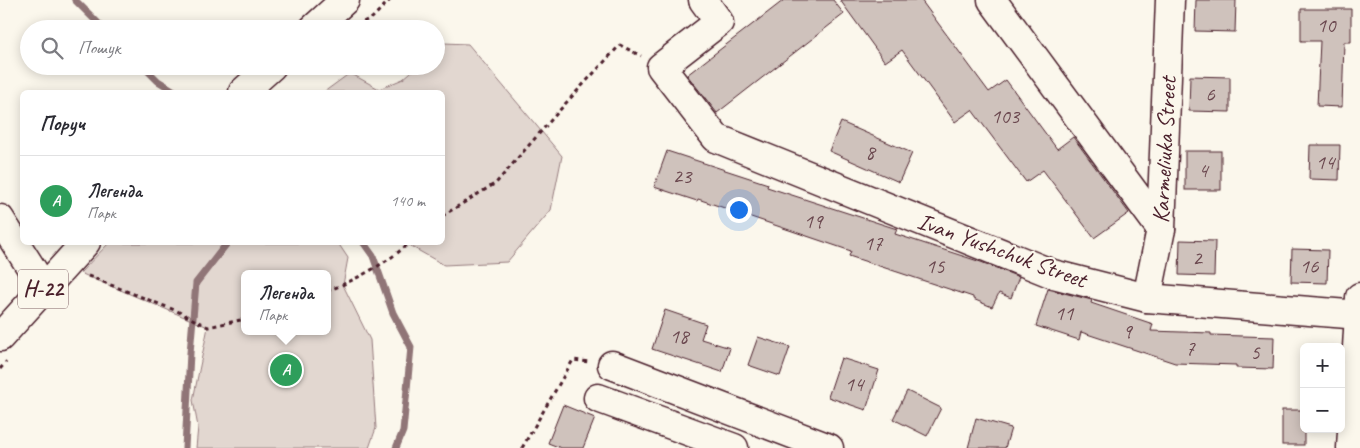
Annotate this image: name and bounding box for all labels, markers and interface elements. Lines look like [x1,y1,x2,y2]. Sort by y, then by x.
house number: 10 [1317,12,1337,38]
search box [20,20,445,75]
icon: search [38,34,66,62]
text: Пошук [78,36,120,60]
street label: Karmeliuka Street [1145,74,1183,224]
house number: 6 [1205,81,1215,107]
house number: 103 [991,103,1021,129]
text: Поруч [40,110,85,136]
house number: 8 [865,139,877,165]
house number: 14 [1316,149,1337,175]
house number: 4 [1198,157,1210,183]
house number: 23 [673,163,693,189]
text: Легенда [87,179,142,203]
text: A [52,191,60,211]
text: 140 m [391,191,425,211]
your location [726,197,752,223]
text: Парк [87,203,116,223]
street label: Ivan Yushchuk Street [914,206,1092,295]
house number: 19 [804,208,824,234]
house number: 17 [864,230,884,256]
house number: 2 [1192,245,1203,271]
house number: 15 [926,253,946,279]
house number: 16 [1300,253,1319,279]
road number: Н-22 [18,270,68,308]
popup [241,270,331,335]
text: Легенда [259,281,313,305]
house number: 11 [1055,300,1075,326]
text: Парк [259,305,287,325]
house number: 9 [1122,318,1133,344]
house number: 18 [670,323,691,349]
house number: 7 [1185,335,1196,361]
house number: 5 [1250,339,1261,365]
map controls [1300,343,1345,433]
button: + [1300,343,1345,388]
pin: A [270,351,302,389]
house number: 14 [845,371,866,397]
button: − [1300,388,1345,433]

